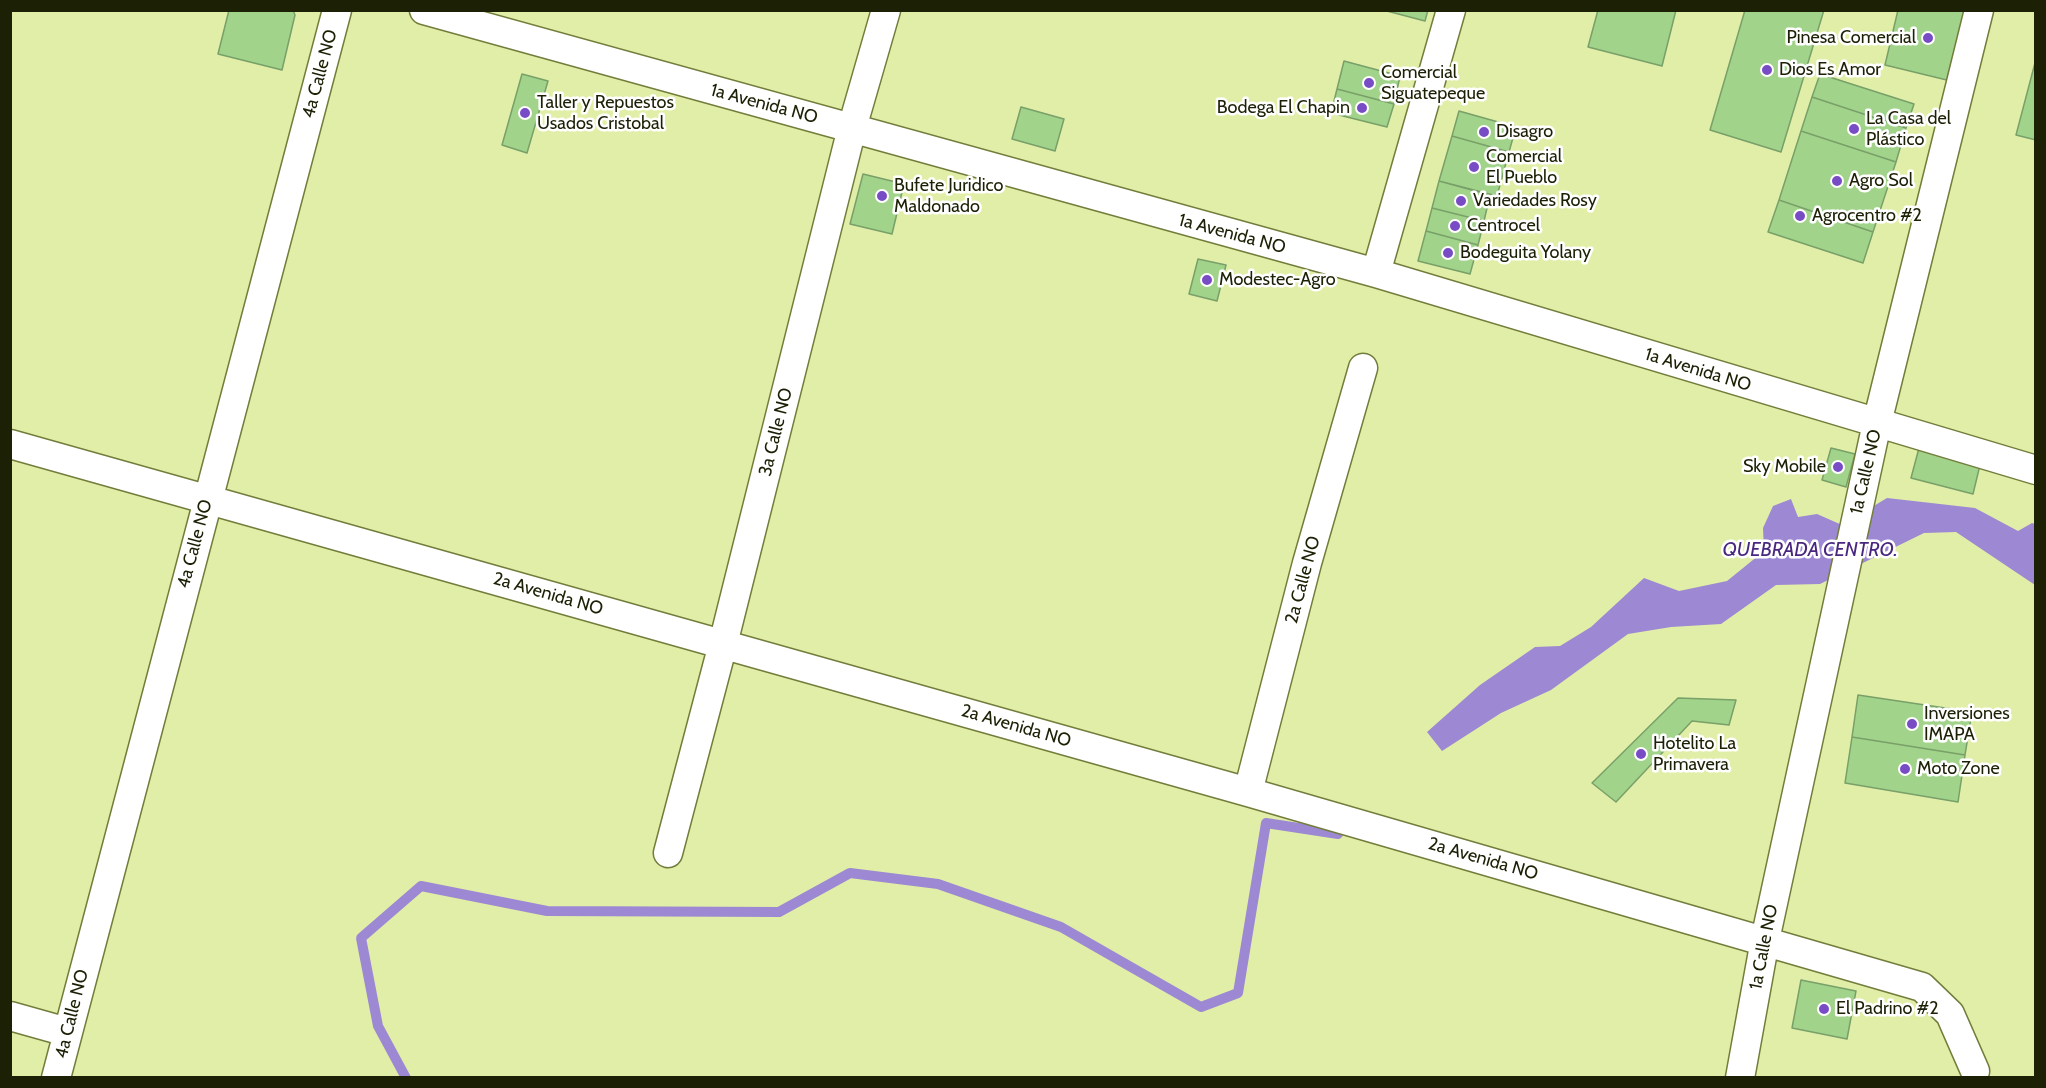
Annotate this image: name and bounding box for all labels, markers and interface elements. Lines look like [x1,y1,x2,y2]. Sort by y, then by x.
street label: 4a Calle NO [298,27,342,121]
place label: Pinesa Comercial [1787,27,1916,49]
marker: Pinesa Comercial [1921,31,1935,45]
place label: Dios Es Amor [1779,59,1881,81]
place label: Comercial Siguatepeque [1381,62,1485,104]
marker: Dios Es Amor [1760,63,1774,77]
marker: Comercial Siguatepeque [1362,76,1376,90]
street label: 1a Avenida NO [708,79,820,129]
place label: Taller y Repuestos Usados Cristobal [537,92,674,134]
place label: Bodega El Chapin [1217,97,1350,119]
marker: Bodega El Chapin [1355,101,1369,115]
marker: Taller y Repuestos Usados Cristobal [518,106,532,120]
place label: La Casa del Plástico [1866,108,1951,150]
place label: Disagro [1496,121,1553,143]
marker: La Casa del Plástico [1847,122,1861,136]
marker: Disagro [1477,125,1491,139]
place label: Comercial El Pueblo [1486,146,1562,188]
marker: Comercial El Pueblo [1467,160,1481,174]
place label: Agro Sol [1849,170,1913,192]
marker: Agro Sol [1830,174,1844,188]
place label: Bufete Juridico Maldonado [894,175,1003,218]
marker: Bufete Juridico Maldonado [875,189,889,203]
place label: Variedades Rosy [1473,190,1597,212]
marker: Variedades Rosy [1454,194,1468,208]
place label: Agrocentro #2 [1812,205,1922,227]
street label: 1a Avenida NO [1176,209,1288,259]
marker: Agrocentro #2 [1793,209,1807,223]
place label: Centrocel [1467,215,1540,237]
marker: Centrocel [1448,219,1462,233]
place label: Bodeguita Yolany [1460,242,1591,264]
marker: Bodeguita Yolany [1441,246,1455,260]
place label: Modestec-Agro [1219,269,1336,291]
marker: Modestec-Agro [1200,273,1214,287]
street label: 1a Avenida NO [1642,344,1754,396]
street label: 3a Calle NO [755,386,797,478]
street label: 1a Calle NO [1846,427,1886,517]
place label: Sky Mobile [1743,456,1826,478]
marker: Sky Mobile [1831,460,1845,474]
street label: 4a Calle NO [173,497,217,591]
street label: 2a Calle NO [1281,534,1325,626]
water label: QUEBRADA CENTRO. [1723,538,1897,562]
street label: 2a Avenida NO [490,568,606,620]
street label: 2a Avenida NO [958,700,1074,752]
place label: Inversiones IMAPA [1924,703,2010,746]
marker: Inversiones IMAPA [1905,717,1919,731]
place label: Hotelito La Primavera [1653,733,1736,776]
marker: Hotelito La Primavera [1634,747,1648,761]
place label: Moto Zone [1917,758,2000,780]
marker: Moto Zone [1898,762,1912,776]
street label: 2a Avenida NO [1425,833,1541,885]
street label: 1a Calle NO [1745,902,1783,992]
street label: 4a Calle NO [51,967,93,1061]
place label: El Padrino #2 [1836,998,1939,1020]
marker: El Padrino #2 [1817,1002,1831,1016]

